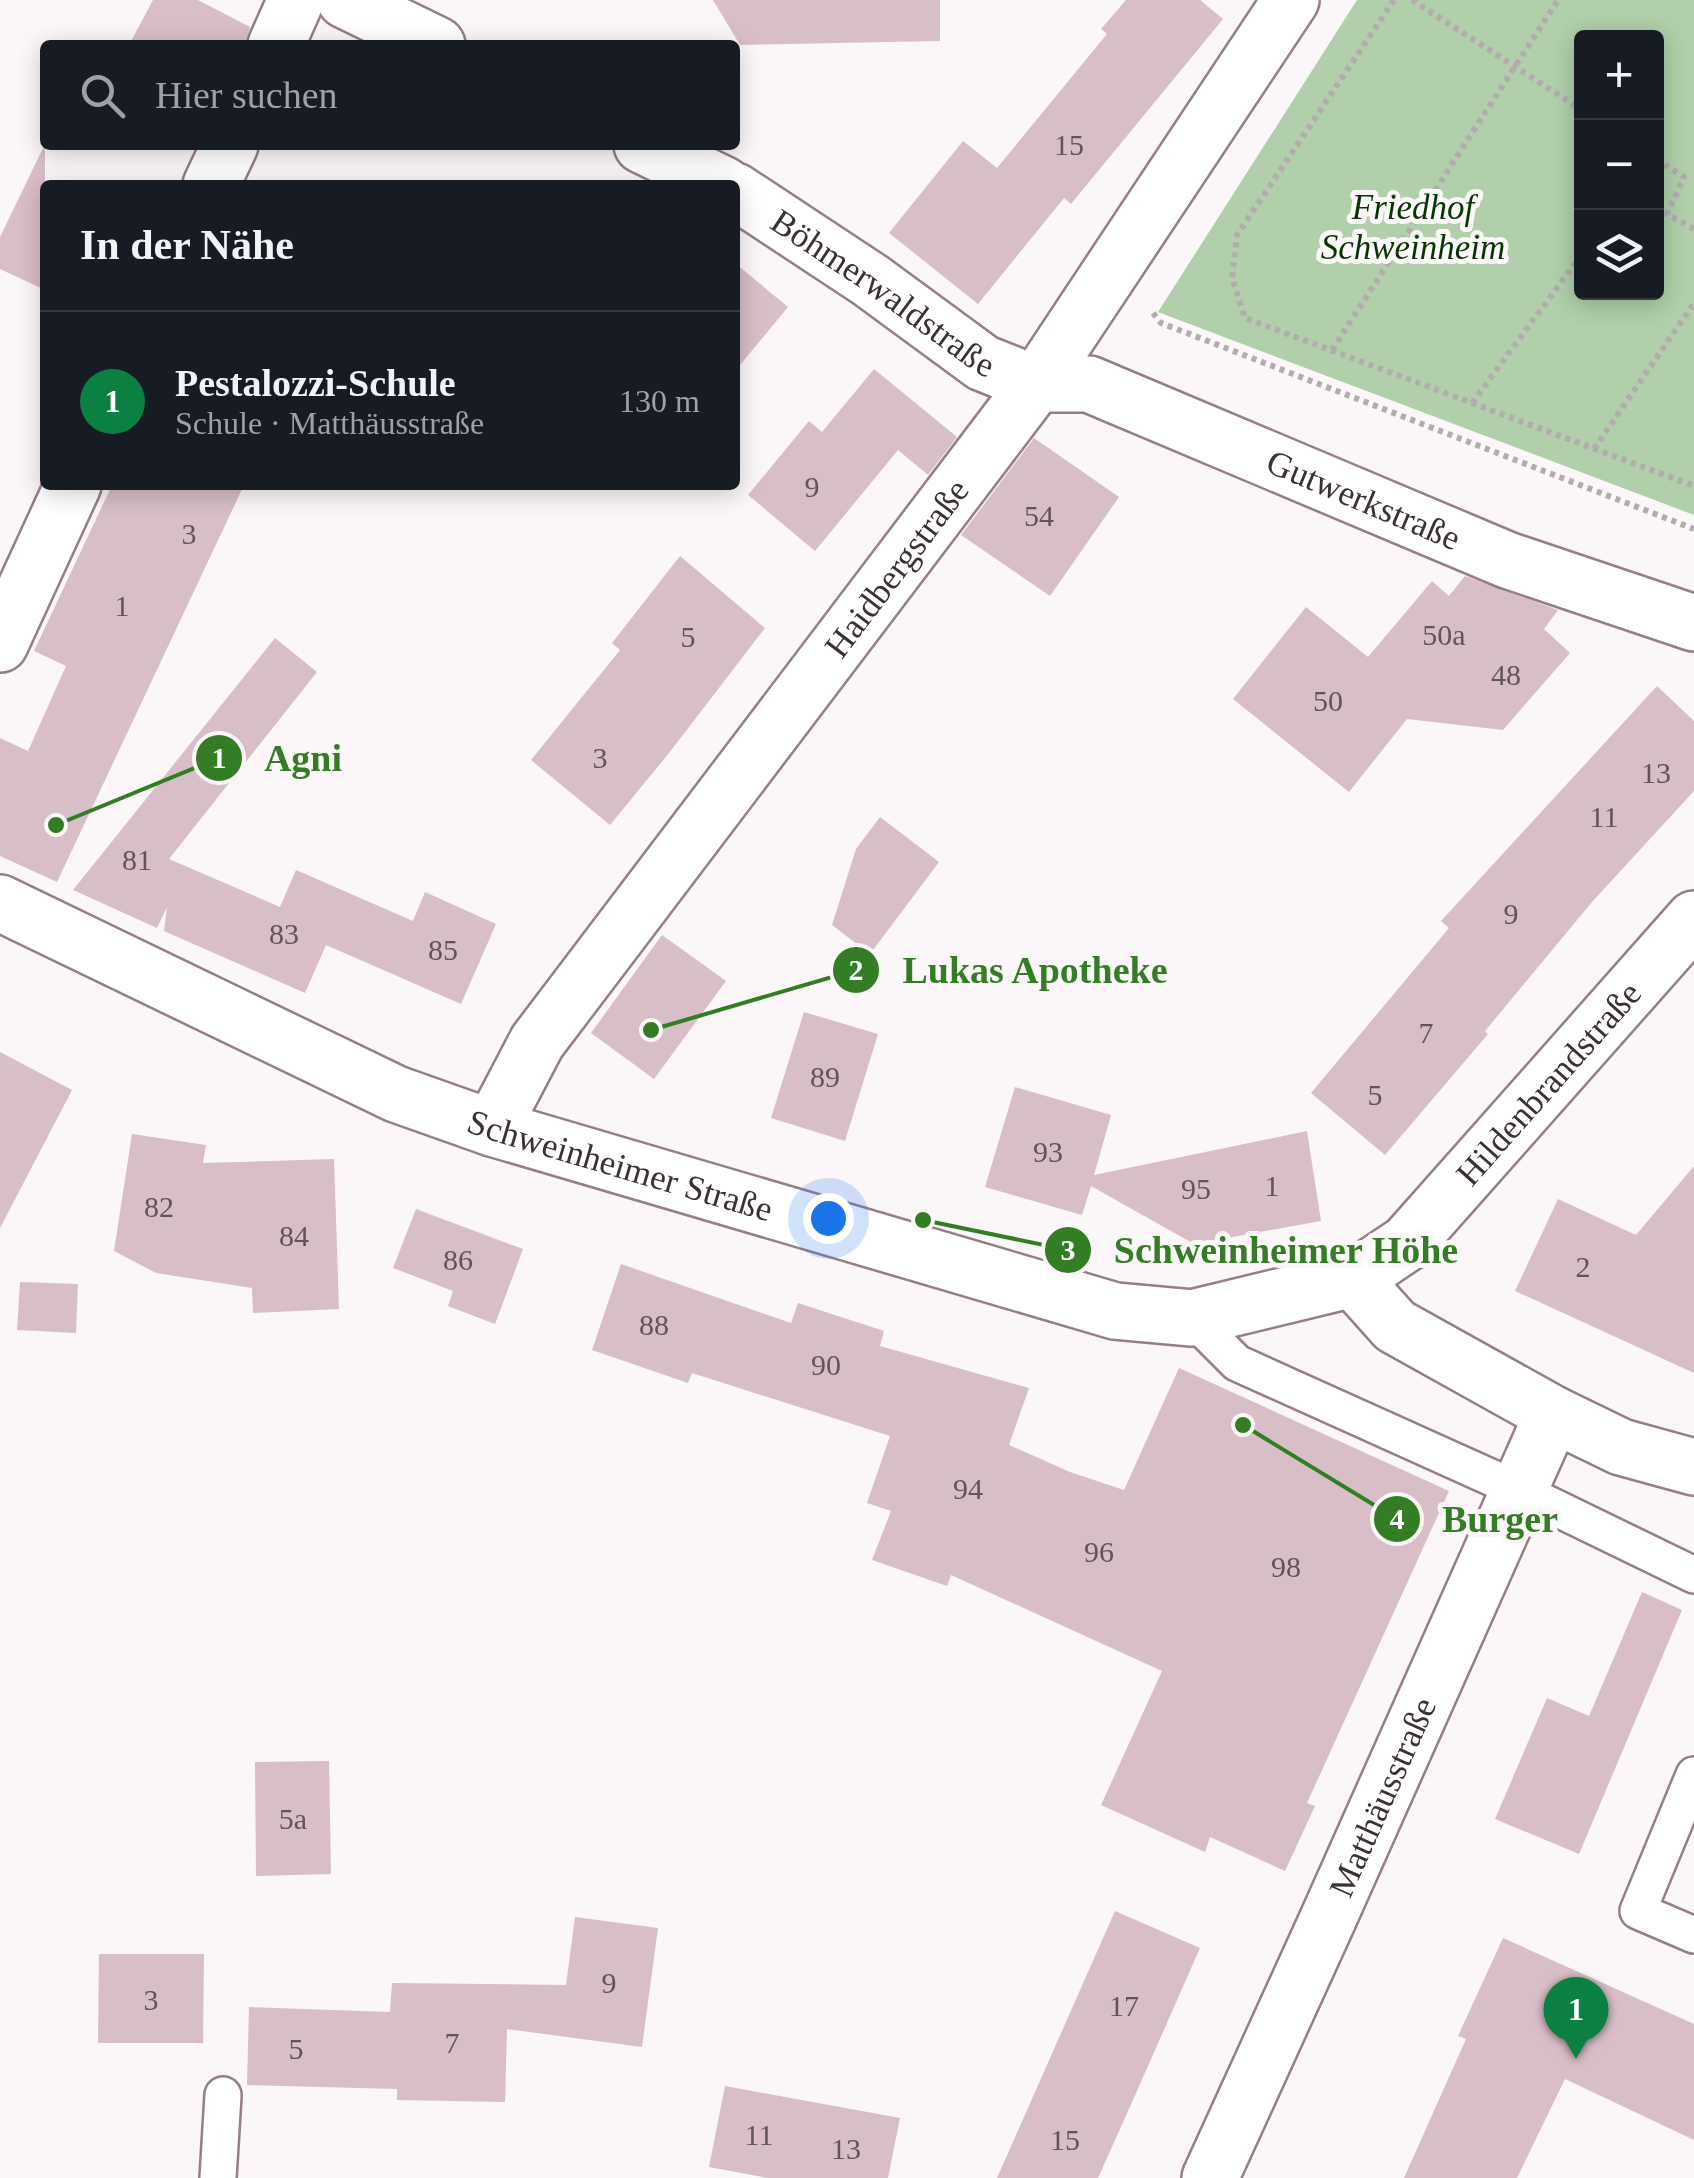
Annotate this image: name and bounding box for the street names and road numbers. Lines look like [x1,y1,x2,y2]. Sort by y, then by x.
street label: Böhmerwaldstraße [764,201,1000,385]
street label: Gutwerkstraße [1261,442,1466,558]
street label: Haidbergstraße [817,471,976,665]
street label: Hildenbrandstraße [1448,974,1649,1193]
street label: Schweinheimer Straße [462,1101,777,1229]
street label: Matthäusstraße [1321,1692,1444,1903]

